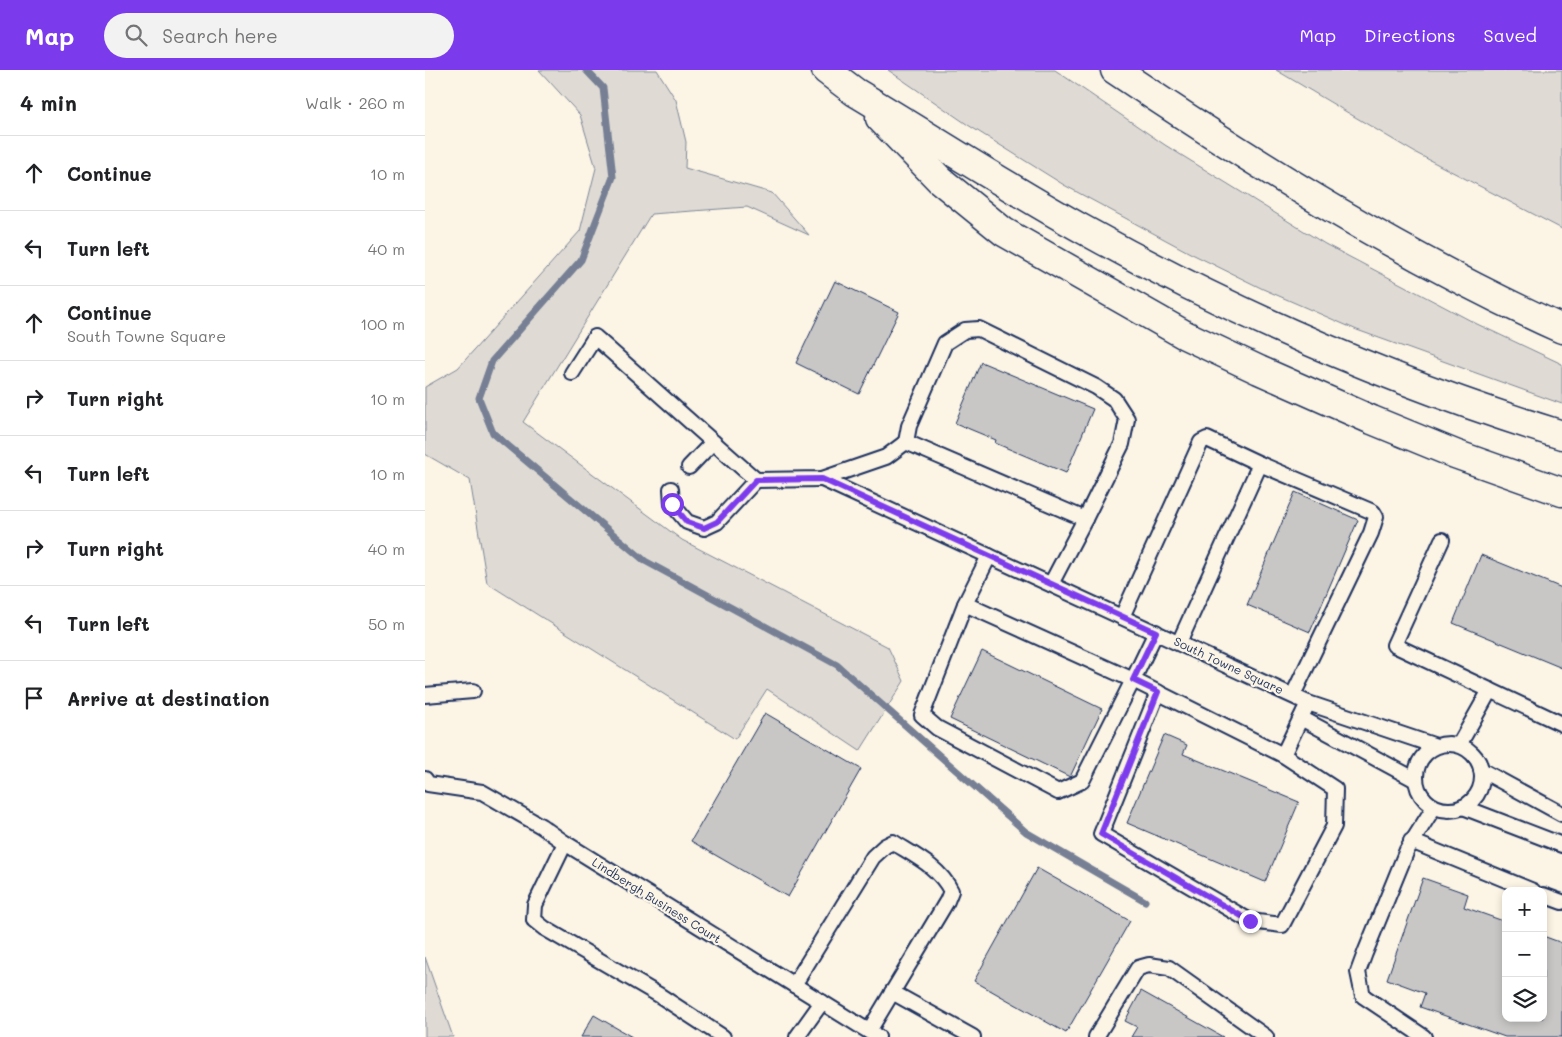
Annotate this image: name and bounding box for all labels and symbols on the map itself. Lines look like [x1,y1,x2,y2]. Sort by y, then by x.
route start [661,493,684,516]
street label: South Towne Square [1172,633,1286,697]
street label: Lindbergh Business Court [589,854,725,946]
route end [1239,910,1262,933]

